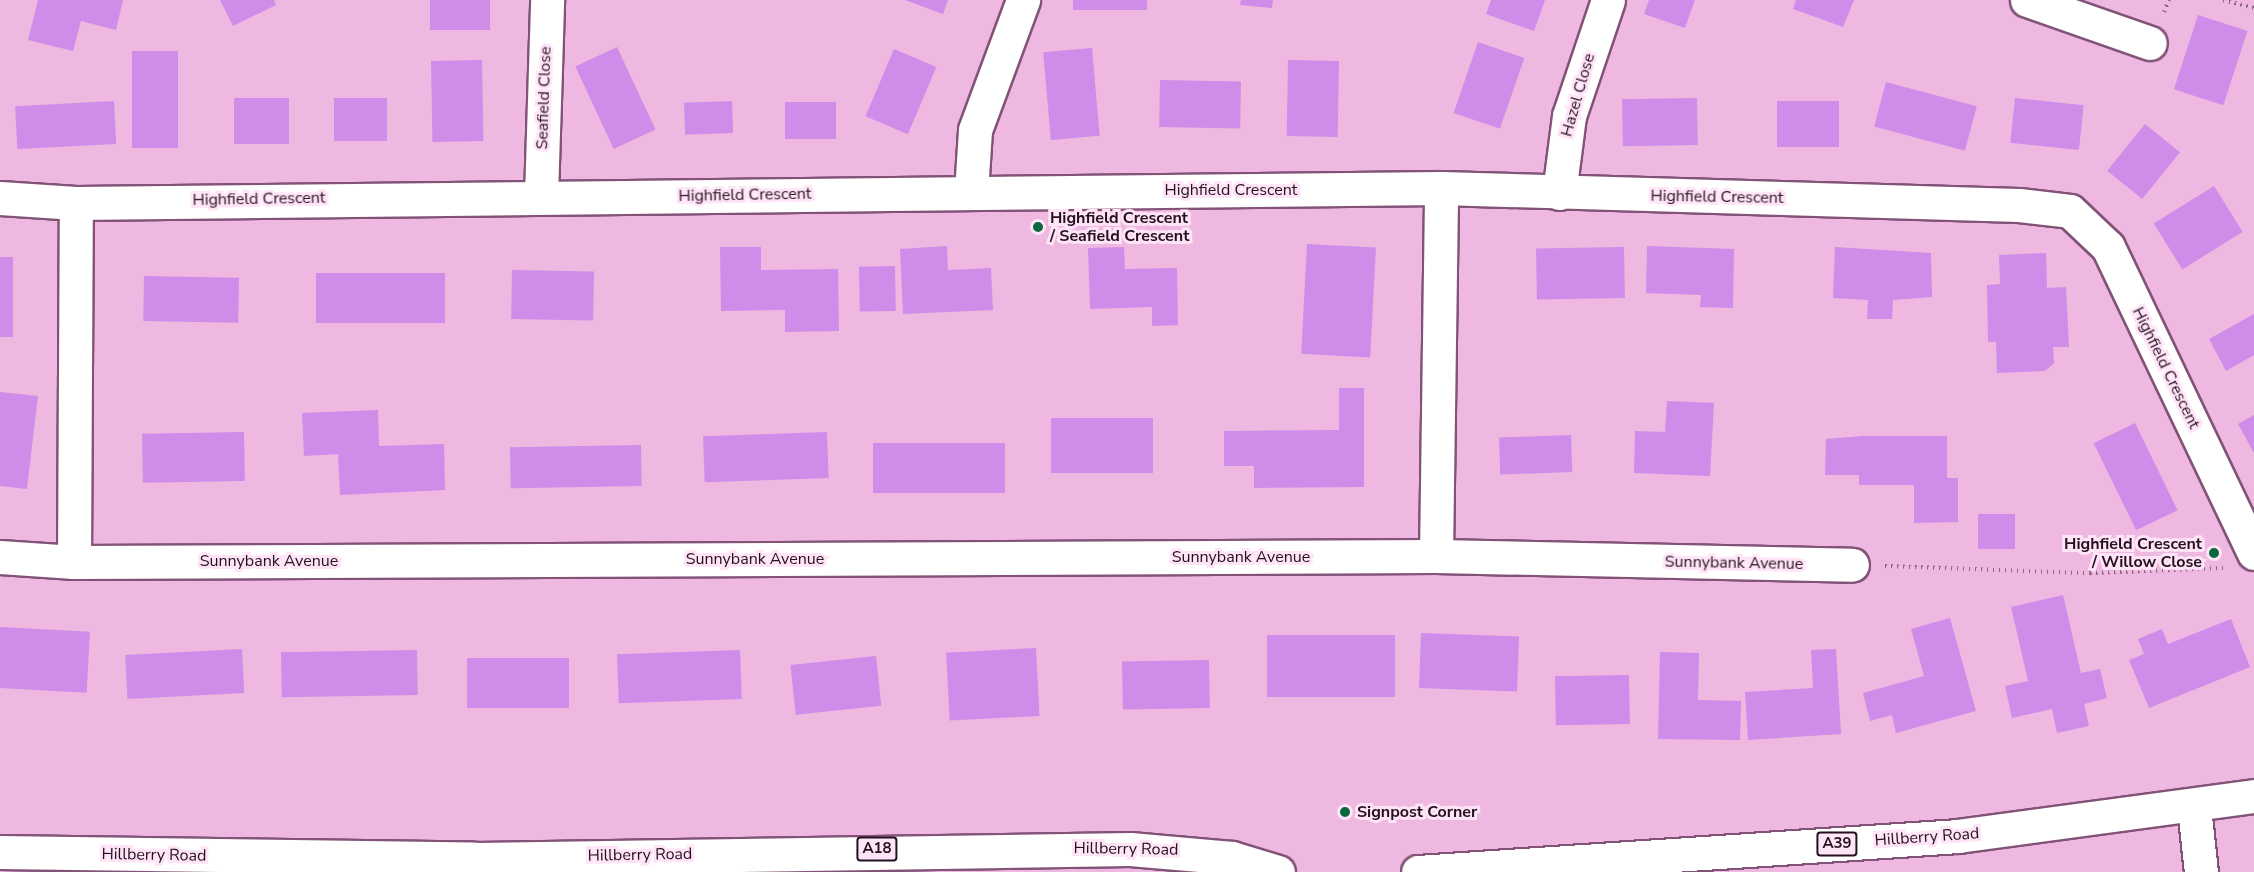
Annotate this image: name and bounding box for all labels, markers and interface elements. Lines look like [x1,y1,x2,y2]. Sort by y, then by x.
street label: Seafield Close [533,46,555,150]
street label: Hazel Close [1557,51,1599,139]
street label: Highfield Crescent [1165,180,1297,200]
street label: Highfield Crescent [678,184,812,206]
street label: Highfield Crescent [1650,186,1784,208]
street label: Highfield Crescent [192,188,326,210]
place label: Highfield Crescent / Seafield Crescent [1050,208,1189,246]
marker: Highfield Crescent / Seafield Crescent [1031,220,1045,234]
street label: Highfield Crescent [2128,304,2204,432]
place label: Highfield Crescent / Willow Close [2064,534,2202,572]
marker: Highfield Crescent / Willow Close [2207,546,2221,560]
street label: Sunnybank Avenue [1172,547,1310,567]
street label: Sunnybank Avenue [686,549,824,569]
street label: Sunnybank Avenue [200,551,338,571]
street label: Sunnybank Avenue [1665,552,1803,574]
place label: Signpost Corner [1357,802,1477,822]
marker: Signpost Corner [1338,805,1352,819]
street label: Hillberry Road [1874,824,1980,850]
road number: A39 [1816,832,1858,856]
road number: A18 [856,837,898,861]
street label: Hillberry Road [1073,838,1179,860]
street label: Hillberry Road [101,844,207,866]
street label: Hillberry Road [587,844,693,866]

